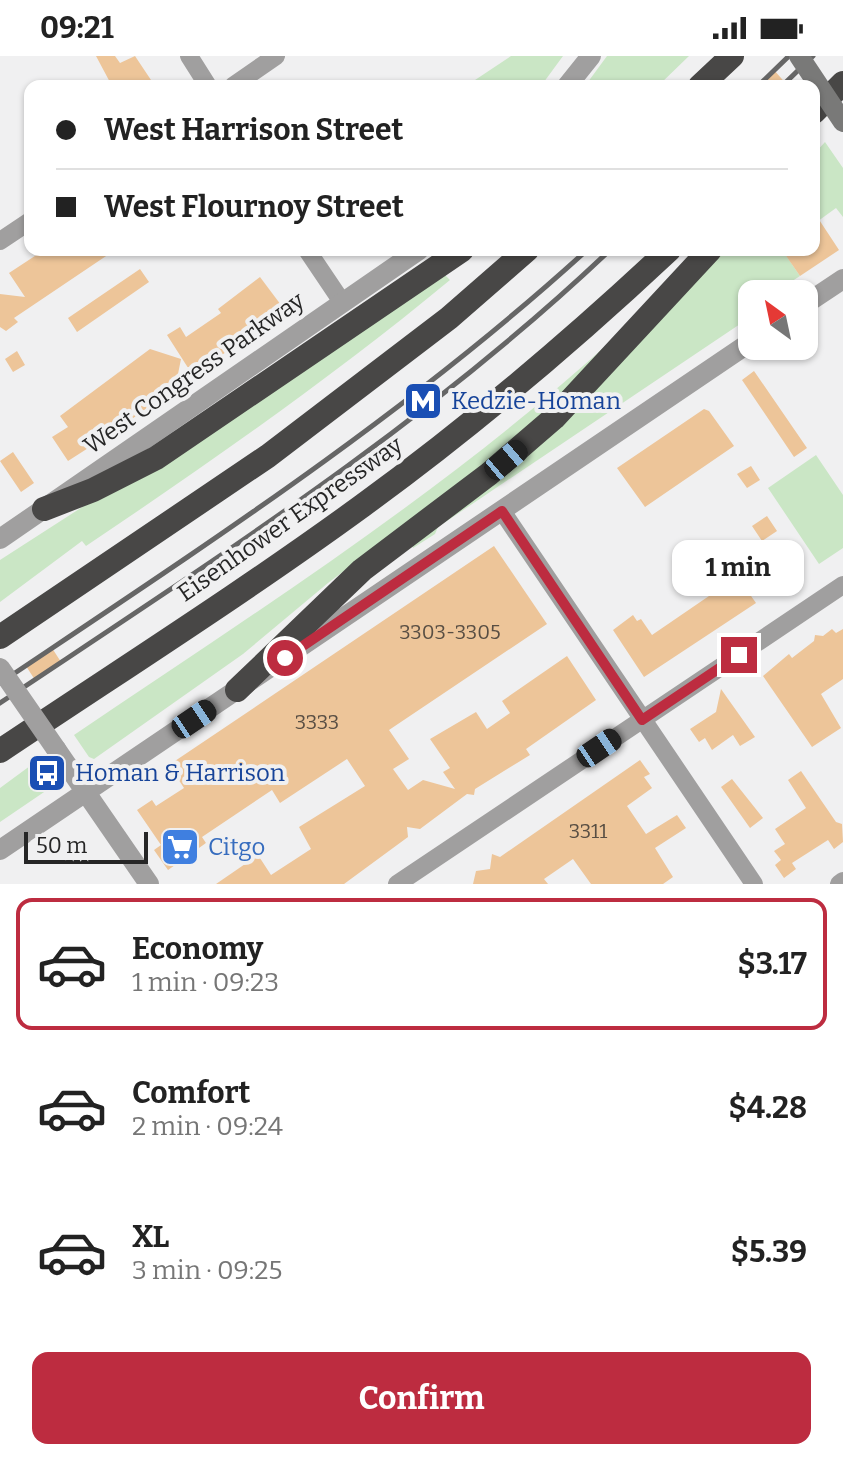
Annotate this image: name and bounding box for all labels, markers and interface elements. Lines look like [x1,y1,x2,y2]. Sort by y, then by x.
text: 09:21 [40,10,114,46]
text: West Harrison Street [104,112,403,148]
text: West Flournoy Street [104,189,404,225]
north arrow [738,280,818,360]
map controls [738,280,818,360]
street label: West Congress Parkway [78,286,310,460]
metro station icon: Kedzie-Homan [402,380,444,422]
place label: Kedzie-Homan [451,387,621,415]
street label: Eisenhower Expressway [172,430,408,607]
car [480,435,532,485]
callout: 1 min [673,539,805,595]
text: 1 min [705,552,771,583]
house number: 3303-3305 [399,620,501,644]
route end [721,637,757,673]
route start [267,640,303,676]
car [167,696,221,742]
house number: 3333 [295,710,339,734]
car [572,725,626,771]
bus stop icon: Homan & Harrison [26,752,68,794]
place label: Homan & Harrison [75,759,285,787]
house number: 3311 [569,819,607,843]
supermarket icon: Citgo [159,826,201,868]
scale bar [24,828,148,864]
text: 50 m [36,832,87,859]
place label: Citgo [208,833,265,861]
icon: car [36,928,108,1000]
text: Economy [132,931,263,967]
text: $3.17 [738,946,807,982]
text: 1 min · 09:23 [132,967,279,998]
icon: car [36,1072,108,1144]
text: Comfort [132,1075,250,1111]
text: $4.28 [728,1090,807,1126]
text: 2 min · 09:24 [132,1111,283,1142]
icon: car [36,1216,108,1288]
text: XL [132,1219,169,1255]
text: $5.39 [731,1234,807,1270]
text: 3 min · 09:25 [132,1255,282,1286]
button: Confirm [32,1352,811,1444]

